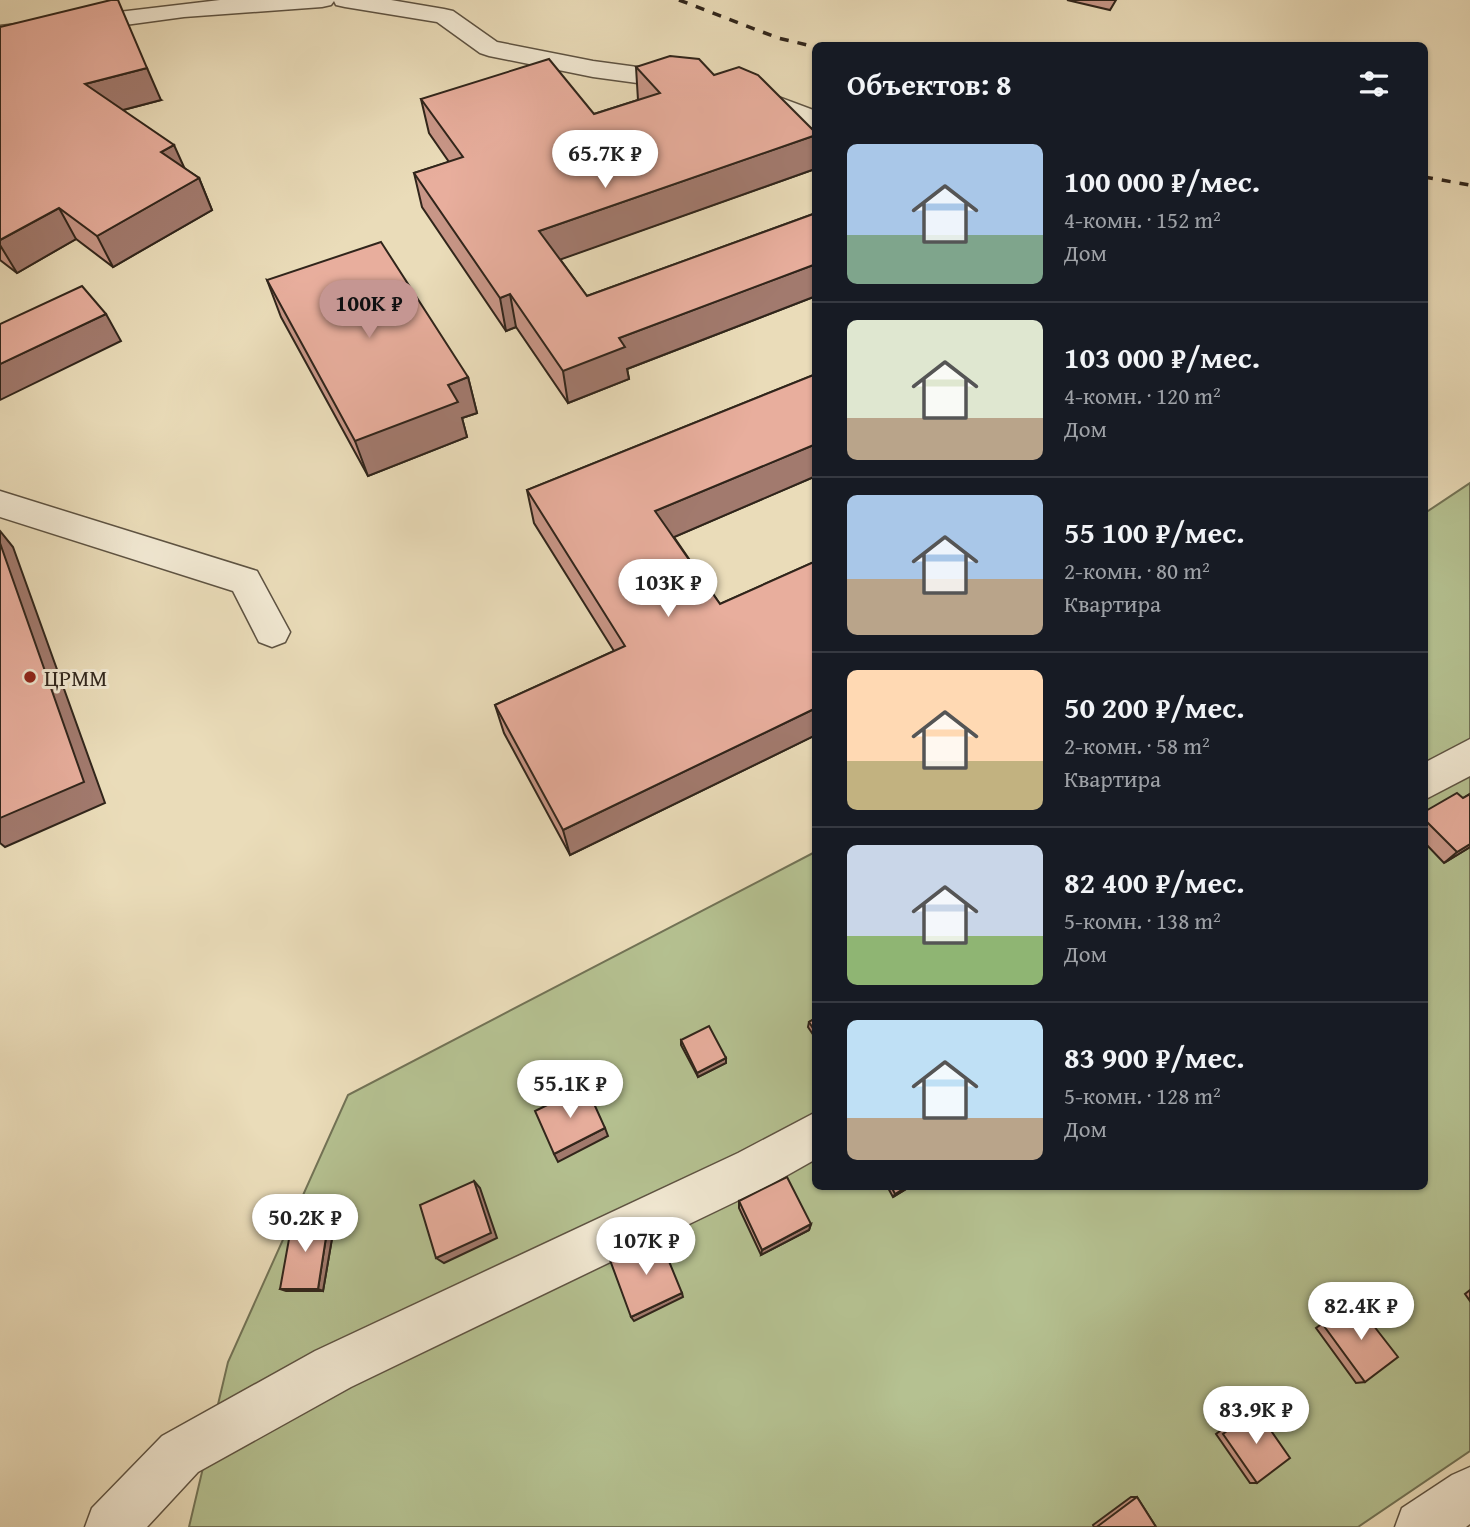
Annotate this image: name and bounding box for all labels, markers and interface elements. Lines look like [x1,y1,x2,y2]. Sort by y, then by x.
text: Объектов: 8 [847,62,1011,106]
icon: filters [1355,65,1393,103]
pin: 65.7K ₽ [540,130,670,190]
text: 65.7K ₽ [568,136,642,169]
text: 100 000 ₽/мес. [1064,159,1260,203]
icon: home [903,172,987,256]
text: 4-комн. · 152 m² [1064,203,1221,236]
text: Дом [1064,236,1107,269]
pin: 100K ₽ [312,280,426,340]
text: 100K ₽ [335,286,403,319]
text: 103 000 ₽/мес. [1064,335,1260,379]
icon: home [903,348,987,432]
text: 4-комн. · 120 m² [1064,379,1221,412]
text: Дом [1064,412,1107,445]
text: 55 100 ₽/мес. [1064,510,1245,554]
icon: home [903,523,987,607]
text: 2-комн. · 80 m² [1064,554,1210,587]
pin: 103K ₽ [611,560,725,619]
text: 103K ₽ [634,565,702,598]
text: Квартира [1064,587,1161,620]
place label: ЦРММ [44,661,107,694]
marker: ЦРММ [22,669,38,685]
text: 50 200 ₽/мес. [1064,685,1245,729]
icon: home [903,698,987,782]
text: 2-комн. · 58 m² [1064,729,1210,762]
text: Квартира [1064,762,1161,795]
text: 82 400 ₽/мес. [1064,860,1245,904]
icon: home [903,873,987,957]
text: 5-комн. · 138 m² [1064,904,1221,937]
text: Дом [1064,937,1107,970]
text: 83 900 ₽/мес. [1064,1035,1245,1079]
icon: home [903,1048,987,1132]
pin: 55.1K ₽ [505,1060,635,1120]
text: 55.1K ₽ [533,1066,607,1099]
text: 5-комн. · 128 m² [1064,1079,1221,1112]
text: Дом [1064,1112,1107,1145]
pin: 50.2K ₽ [240,1194,370,1254]
text: 50.2K ₽ [268,1200,342,1233]
pin: 107K ₽ [589,1218,703,1277]
text: 107K ₽ [612,1223,680,1256]
pin: 82.4K ₽ [1296,1282,1426,1342]
text: 82.4K ₽ [1324,1288,1398,1321]
pin: 83.9K ₽ [1191,1386,1321,1446]
text: 83.9K ₽ [1219,1392,1293,1425]

